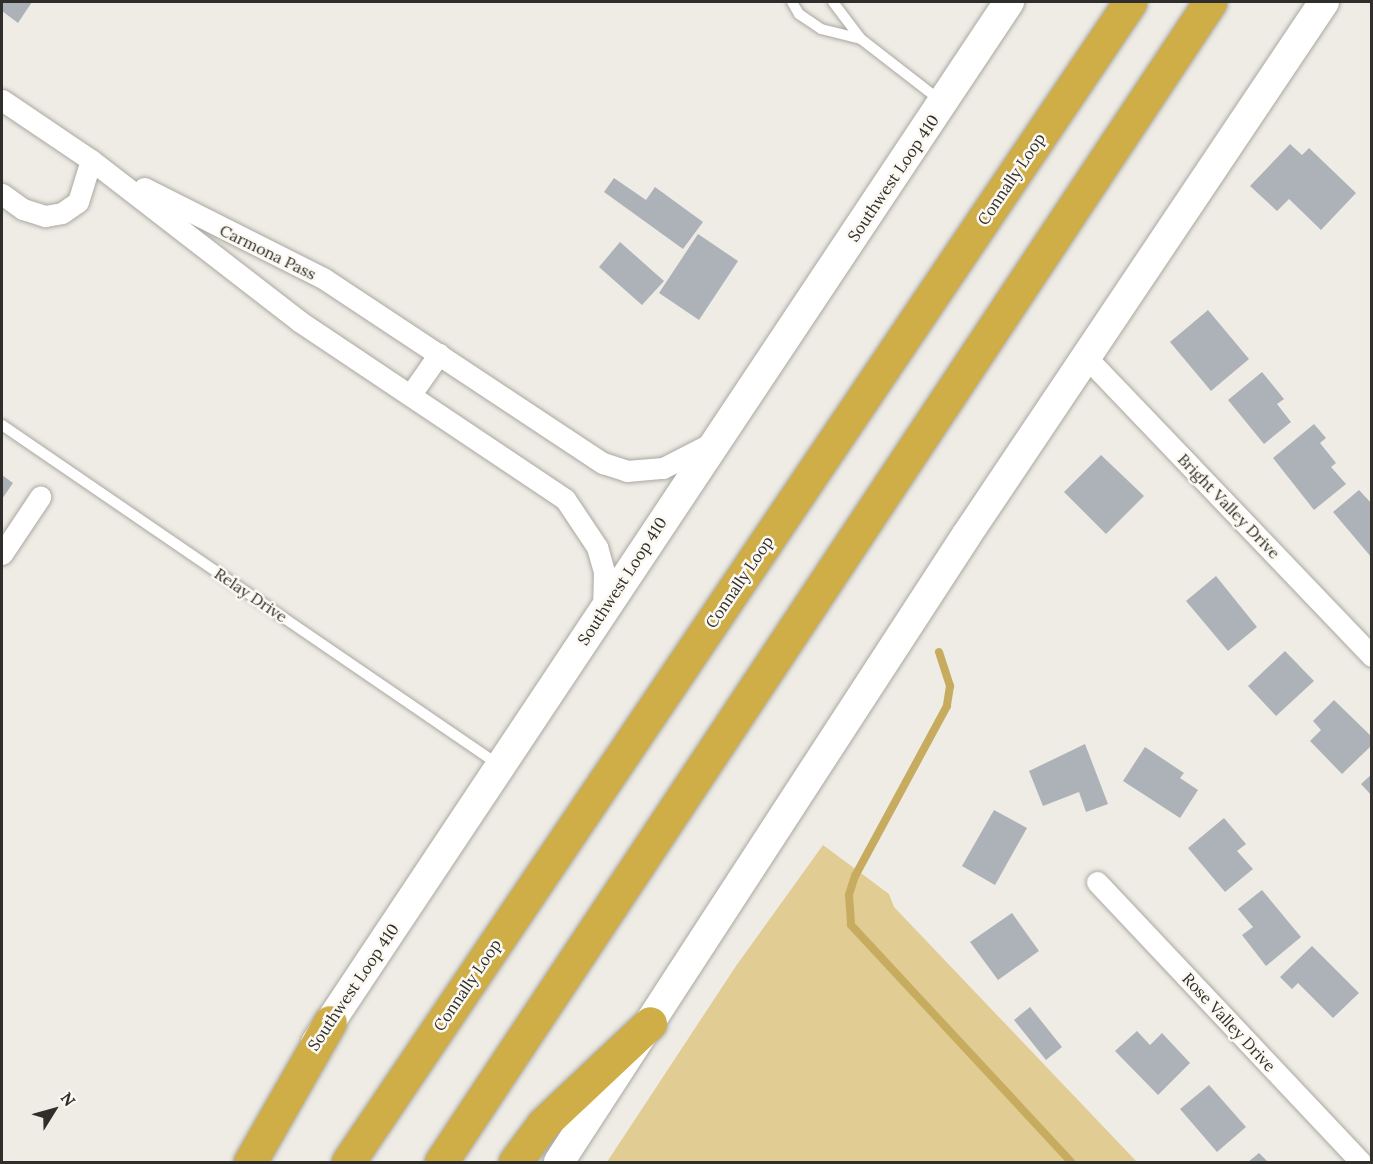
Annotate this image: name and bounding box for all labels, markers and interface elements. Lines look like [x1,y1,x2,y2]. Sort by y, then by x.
street label: Southwest Loop 410 [843,111,943,245]
street label: Connally Loop [973,129,1049,229]
street label: Carmona Pass [217,220,319,284]
street label: Bright Valley Drive [1174,449,1284,563]
street label: Southwest Loop 410 [573,513,671,649]
street label: Connally Loop [701,532,777,632]
street label: Relay Drive [211,564,291,626]
street label: Southwest Loop 410 [303,920,403,1054]
street label: Connally Loop [429,935,505,1035]
street label: Rose Valley Drive [1178,969,1280,1075]
north arrow [24,1080,84,1140]
text: N [57,1088,80,1110]

